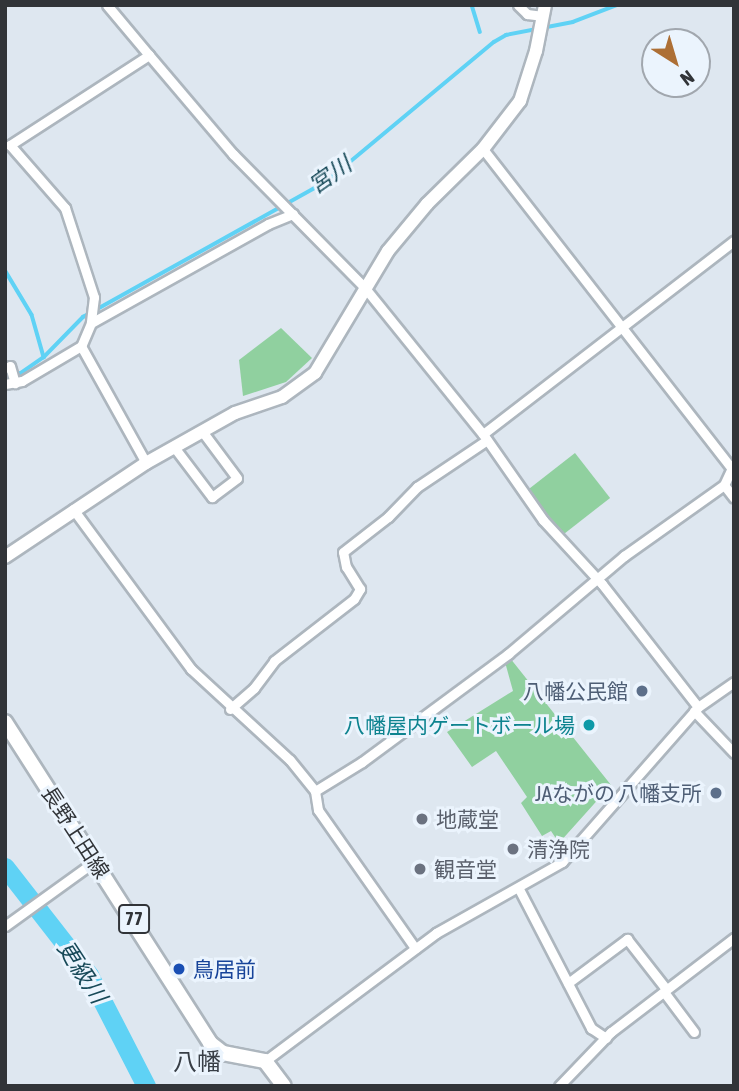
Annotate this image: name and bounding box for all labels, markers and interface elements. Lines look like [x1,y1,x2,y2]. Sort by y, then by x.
north arrow [641,28,711,98]
text: N [676,66,699,90]
water label: 宮川 [303,151,357,199]
place label: 八幡公民館 [523,678,628,704]
marker: 八幡公民館 [634,683,650,699]
place label: 八幡屋内ゲートボール場 [344,712,575,738]
marker: 八幡屋内ゲートボール場 [581,717,597,733]
place label: JAながの 八幡支所 [535,780,702,806]
street label: 長野上田線 [37,781,115,883]
marker: JAながの 八幡支所 [708,785,724,801]
place label: 地蔵堂 [436,806,499,832]
marker: 地蔵堂 [414,811,430,827]
place label: 清浄院 [527,836,590,862]
marker: 清浄院 [505,841,521,857]
place label: 観音堂 [434,856,497,882]
marker: 観音堂 [412,861,428,877]
road number: 77 [116,903,152,934]
water label: 更級川 [52,936,112,1008]
place label: 鳥居前 [193,956,256,982]
marker: 鳥居前 [171,961,187,977]
district label: 八幡 [173,1048,221,1076]

